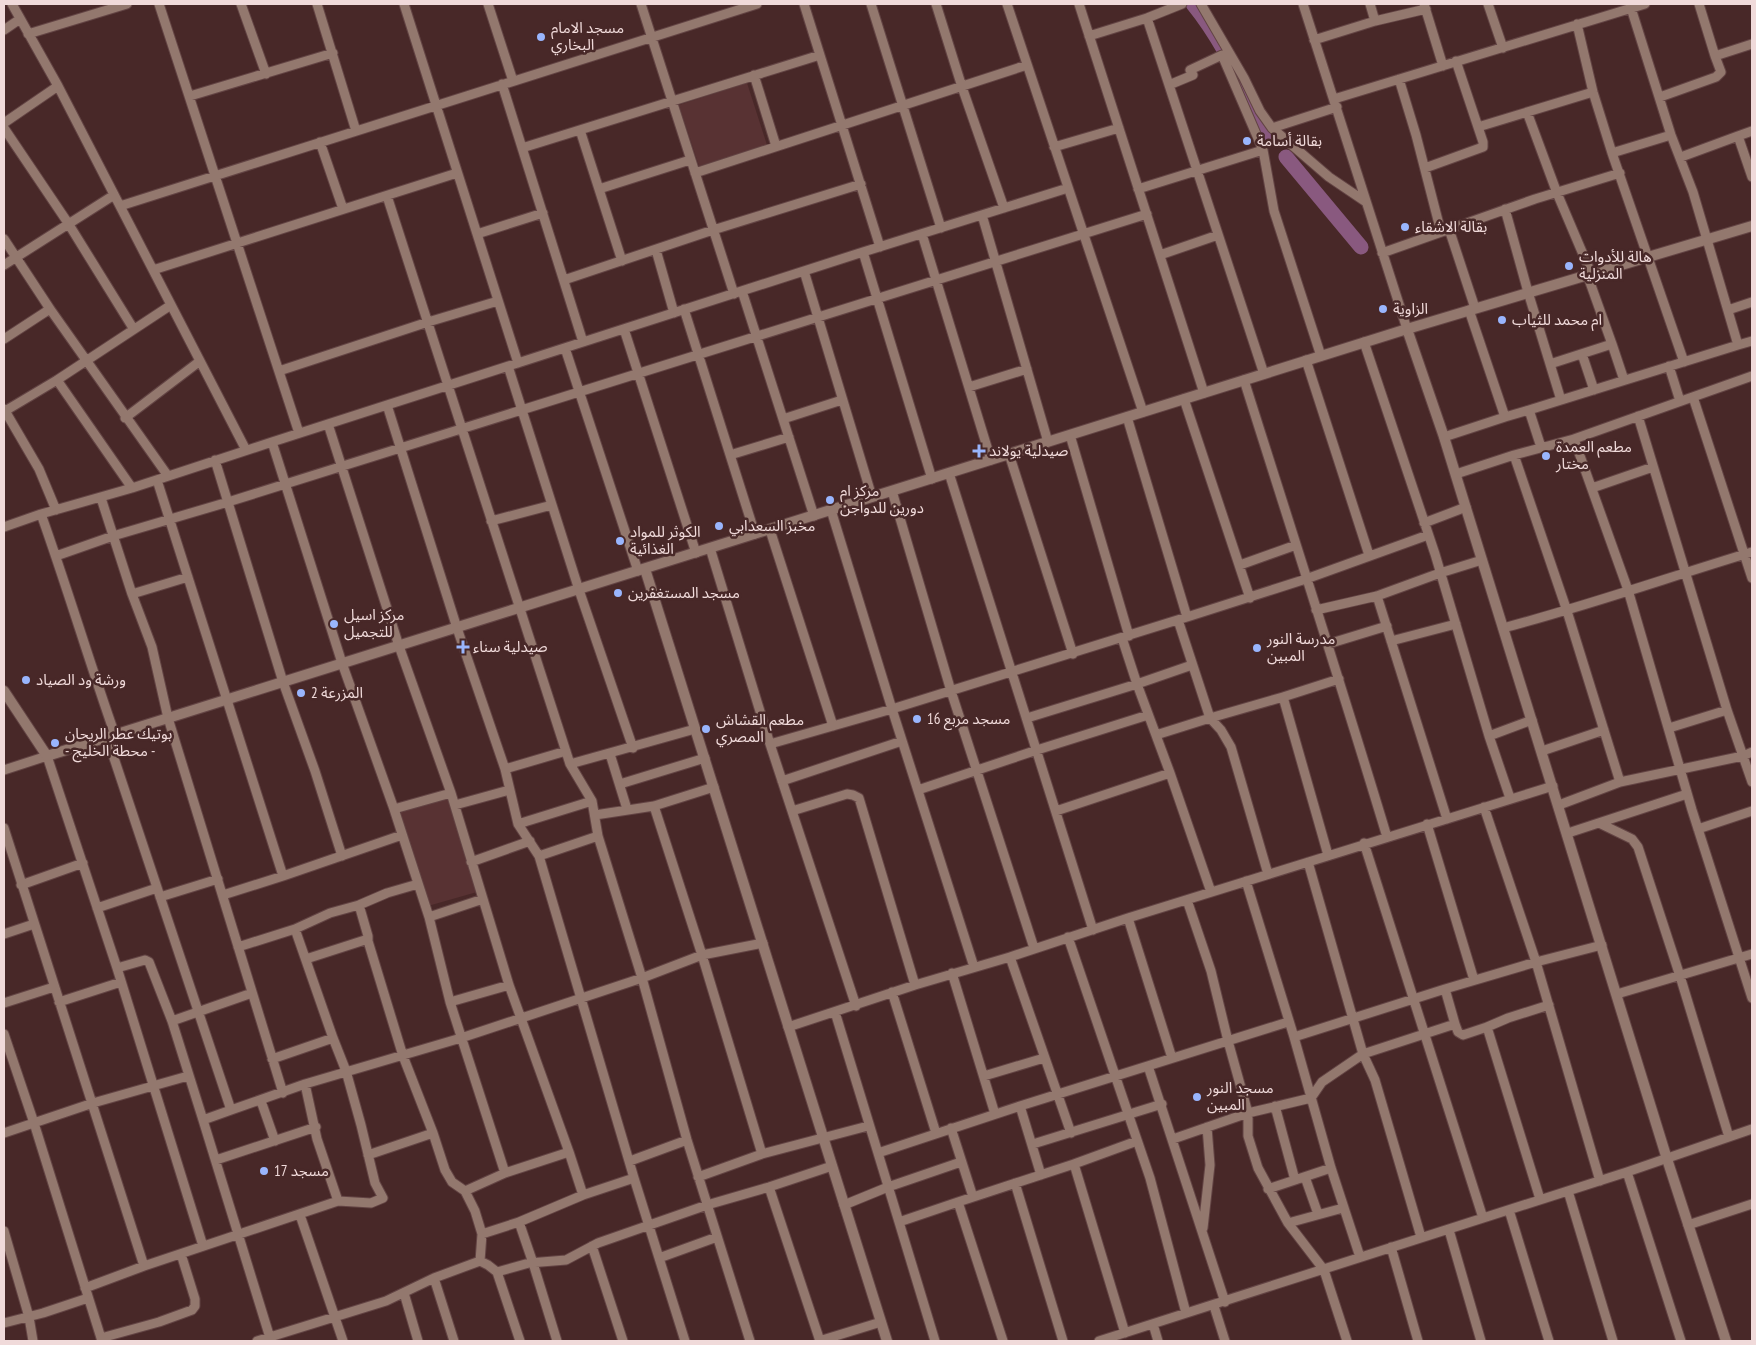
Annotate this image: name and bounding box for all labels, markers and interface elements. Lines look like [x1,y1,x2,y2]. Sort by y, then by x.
place label: مسجد الامام البخاري [551,18,624,56]
marker: مسجد الامام البخاري [535,31,547,43]
place label: بقالة أسامة [1257,131,1322,150]
marker: بقالة أسامة [1241,135,1253,147]
place label: بقالة الاشقاء [1415,217,1487,236]
marker: بقالة الاشقاء [1399,221,1411,233]
place label: هالة للأدوات المنزلية [1579,247,1652,283]
marker: هالة للأدوات المنزلية [1563,260,1575,272]
place label: الزاوية [1393,299,1428,318]
marker: الزاوية [1377,303,1389,315]
place label: ام محمد للثياب [1512,310,1602,331]
marker: ام محمد للثياب [1496,314,1508,326]
place label: مطعم العمدة مختار [1555,437,1632,473]
place label: صيدلية يولاند [989,441,1068,460]
marker: صيدلية يولاند [973,445,985,457]
marker: مطعم العمدة مختار [1540,450,1552,462]
place label: مركز ام دورين للدواجن [840,481,924,517]
marker: مركز ام دورين للدواجن [824,494,836,506]
place label: مخبز السعدابي [729,516,815,537]
marker: مخبز السعدابي [713,520,725,532]
place label: الكوثر للمواد الغذائية [630,522,701,558]
marker: الكوثر للمواد الغذائية [614,535,626,547]
place label: مسجد المستغفرين [628,583,740,602]
marker: مسجد المستغفرين [612,587,624,599]
place label: مركز اسيل للتجميل [344,605,404,641]
marker: مركز اسيل للتجميل [328,618,340,630]
place label: مدرسة النور المبين [1266,629,1335,665]
place label: صيدلية سناء [473,637,548,656]
marker: صيدلية سناء [457,641,469,653]
marker: مدرسة النور المبين [1251,642,1263,654]
place label: ورشة ود الصياد [36,670,126,689]
marker: ورشة ود الصياد [20,674,32,686]
place label: المزرعة 2 [311,683,363,702]
marker: المزرعة 2 [295,687,307,699]
place label: مسجد مربع 16 [927,709,1010,731]
place label: مطعم القشاش المصري [716,710,804,748]
marker: مسجد مربع 16 [911,713,923,725]
marker: مطعم القشاش المصري [700,723,712,735]
place label: بوتيك عطر الريحان - محطة الخليج - [65,724,172,763]
marker: بوتيك عطر الريحان - محطة الخليج - [49,737,61,749]
place label: مسجد النور المبين [1206,1078,1274,1114]
marker: مسجد النور المبين [1191,1091,1203,1103]
place label: مسجد 17 [274,1161,329,1180]
marker: مسجد 17 [258,1165,270,1177]

